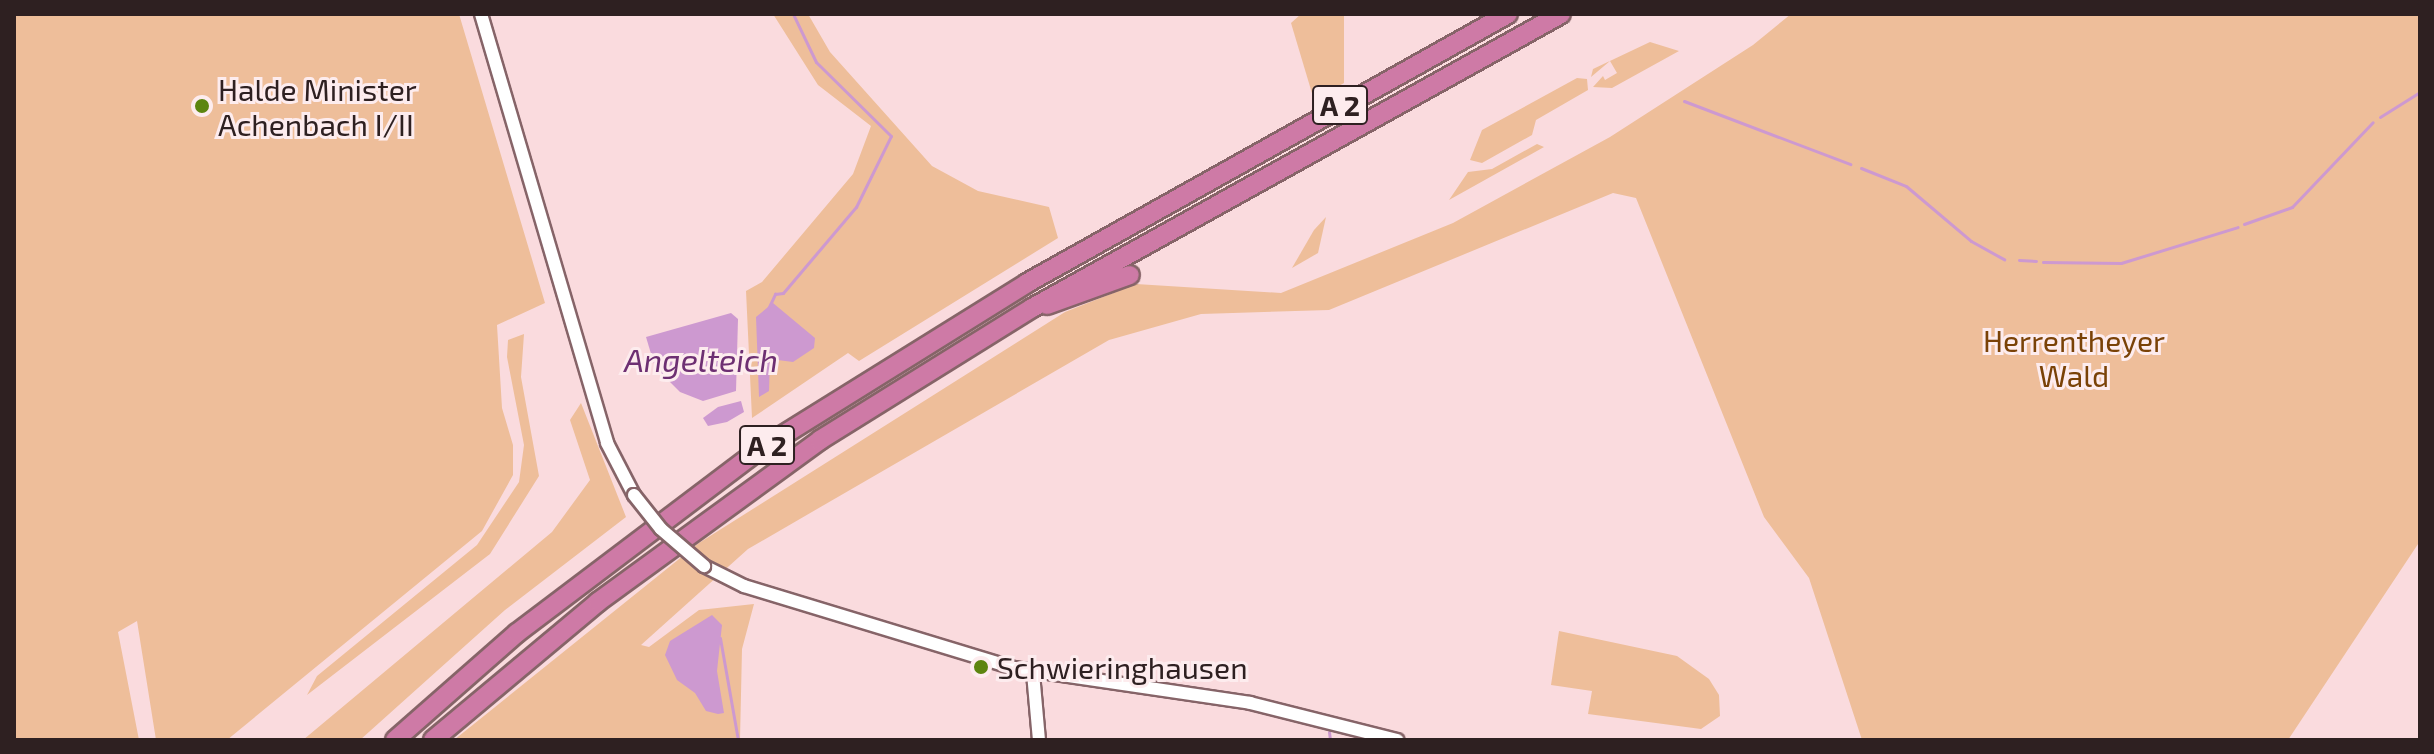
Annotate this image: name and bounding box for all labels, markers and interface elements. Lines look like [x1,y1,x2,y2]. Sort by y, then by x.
place label: Halde Minister Achenbach I/II [218,71,417,142]
road number: A 2 [1310,81,1370,129]
marker: Halde Minister Achenbach I/II [193,97,211,115]
park label: Herrentheyer Wald [1983,322,2165,392]
water label: Angelteich [624,340,778,378]
road number: A 2 [737,421,797,469]
place label: Schwieringhausen [997,649,1248,685]
marker: Schwieringhausen [972,658,990,676]

